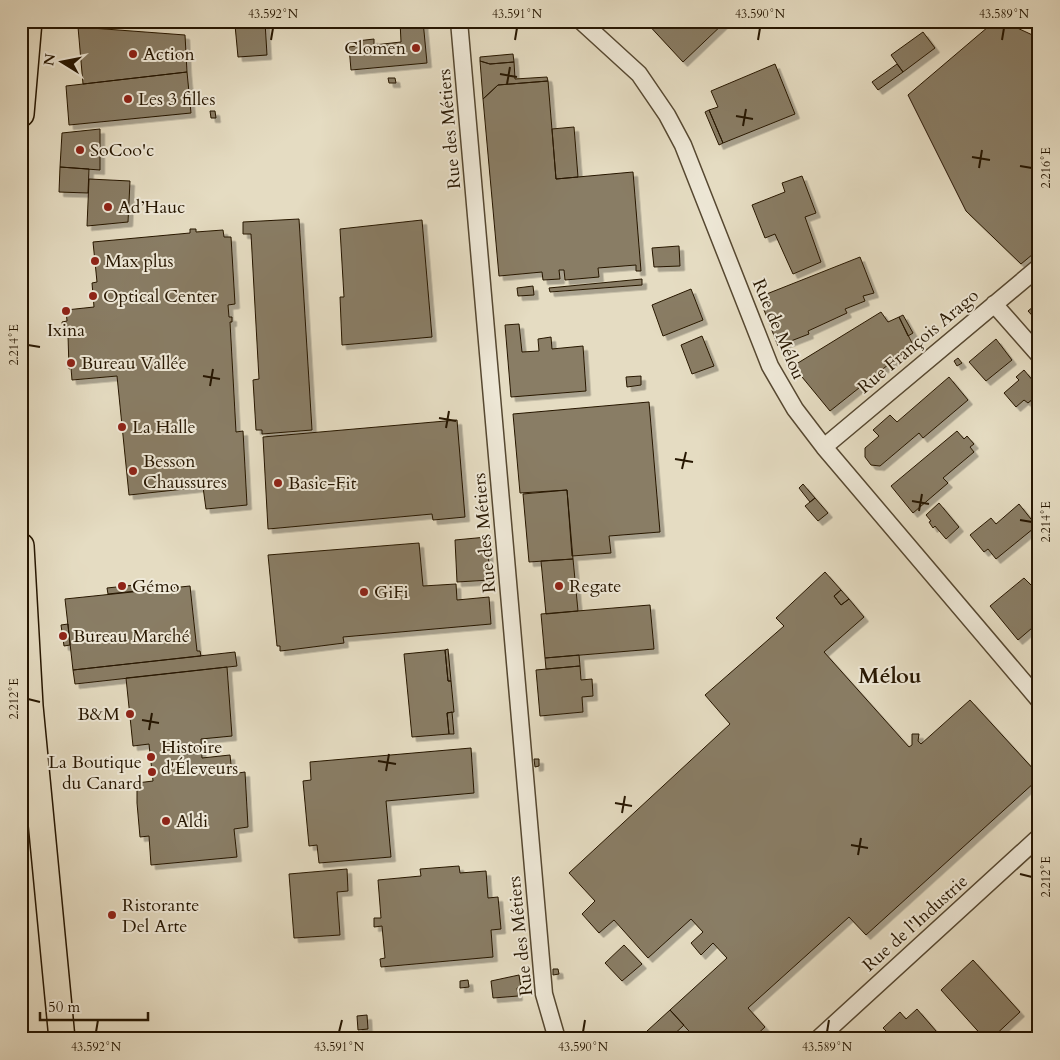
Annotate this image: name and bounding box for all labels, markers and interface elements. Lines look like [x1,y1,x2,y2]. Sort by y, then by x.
text: 43.592°N [248,6,299,22]
text: 43.591°N [492,6,543,22]
text: 43.590°N [735,6,786,22]
text: 43.589°N [979,6,1030,22]
place label: Clomen [344,36,407,61]
north arrow [38,38,88,88]
place label: Action [143,42,195,67]
marker: Clomen [410,42,422,54]
marker: Action [127,48,139,60]
text: N [39,52,60,67]
street label: Rue des Métiers [432,68,467,190]
place label: Les 3 filles [138,87,215,112]
marker: Les 3 filles [122,93,134,105]
place label: SoCoo'c [90,138,154,163]
marker: SoCoo'c [74,144,86,156]
text: 2.216°E [1038,147,1054,189]
place label: Ad’Hauc [118,195,185,220]
marker: Ad’Hauc [102,201,114,213]
place label: Max plus [105,249,174,274]
marker: Max plus [89,255,101,267]
street label: Rue de Mélou [746,275,811,384]
street label: Rue François Arago [852,283,984,399]
place label: Optical Center [103,284,217,309]
marker: Optical Center [87,290,99,302]
marker: Ixina [60,305,72,317]
place label: Ixina [47,318,85,343]
text: 2.214°E [6,324,22,366]
place label: Bureau Vallée [81,351,187,376]
marker: Bureau Vallée [65,357,77,369]
place label: La Halle [132,415,196,440]
marker: La Halle [116,421,128,433]
place label: Besson Chaussures [143,449,227,495]
marker: Besson Chaussures [127,465,139,477]
place label: Basic-Fit [288,471,357,496]
street label: Rue des Métiers [467,472,502,594]
marker: Basic-Fit [272,477,284,489]
text: 2.214°E [1038,501,1054,543]
place label: Gémo [132,574,180,599]
place label: Regate [569,574,621,599]
marker: Gémo [116,580,128,592]
place label: GiFi [374,580,409,605]
marker: Regate [553,580,565,592]
marker: GiFi [358,586,370,598]
place label: Bureau Marché [73,624,190,649]
marker: Bureau Marché [57,630,69,642]
district label: Mélou [858,661,922,691]
text: 2.212°E [6,678,22,720]
place label: B&M [77,702,120,727]
marker: B&M [124,708,136,720]
place label: Histoire d'Éleveurs [161,735,238,781]
place label: La Boutique du Canard [48,750,142,796]
marker: Histoire d'Éleveurs [145,751,157,763]
marker: La Boutique du Canard [146,766,158,778]
place label: Aldi [176,809,208,834]
marker: Aldi [160,815,172,827]
text: 2.212°E [1038,856,1054,898]
street label: Rue de l'Industrie [857,869,973,977]
street label: Rue des Métiers [502,875,539,997]
place label: Ristorante Del Arte [122,893,199,939]
marker: Ristorante Del Arte [106,909,118,921]
scale bar [40,990,148,1022]
text: 50 m [48,997,80,1017]
text: 43.592°N [71,1039,122,1055]
text: 43.591°N [314,1039,365,1055]
text: 43.590°N [558,1039,609,1055]
text: 43.589°N [802,1039,853,1055]

